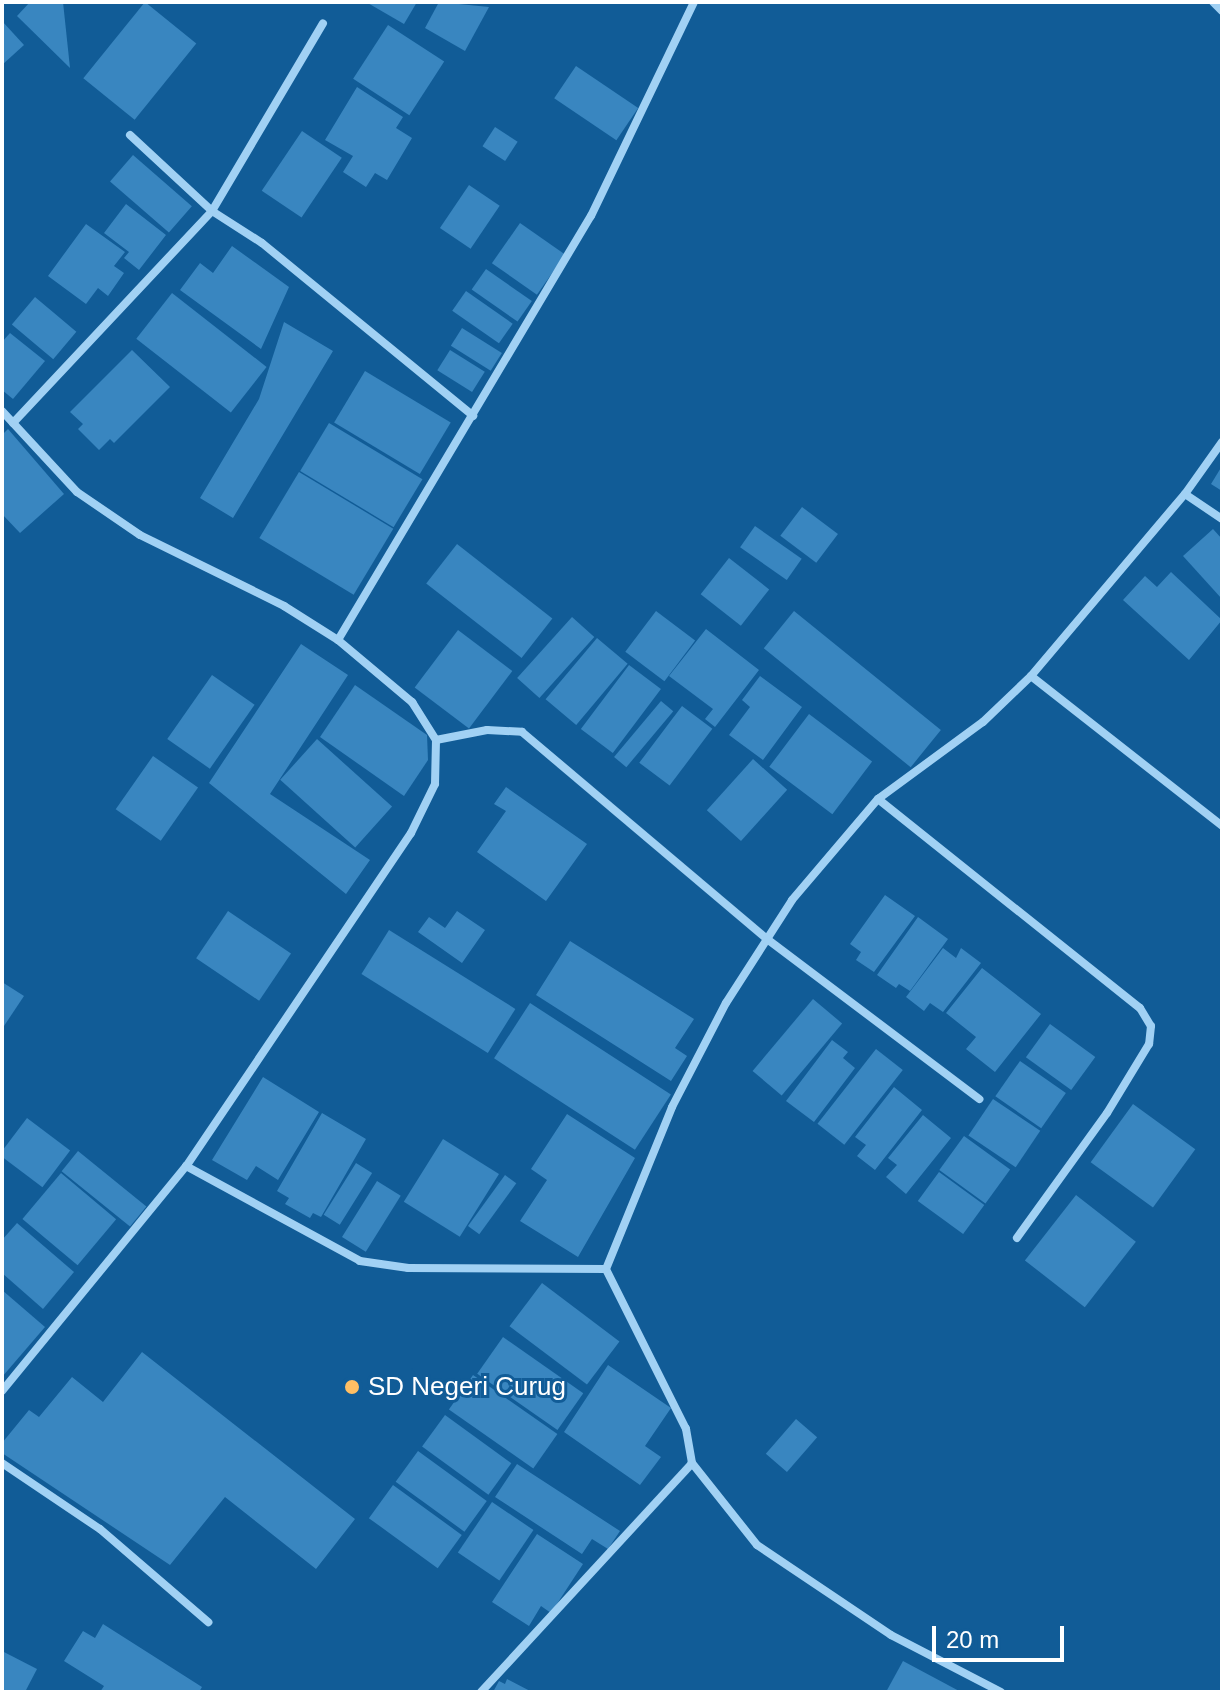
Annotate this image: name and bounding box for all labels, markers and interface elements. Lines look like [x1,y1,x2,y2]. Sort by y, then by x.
place label: SD Negeri Curug [368,1371,566,1403]
marker: SD Negeri Curug [343,1378,361,1396]
scale bar [936,1610,1068,1660]
text: 20 m [946,1626,999,1653]

